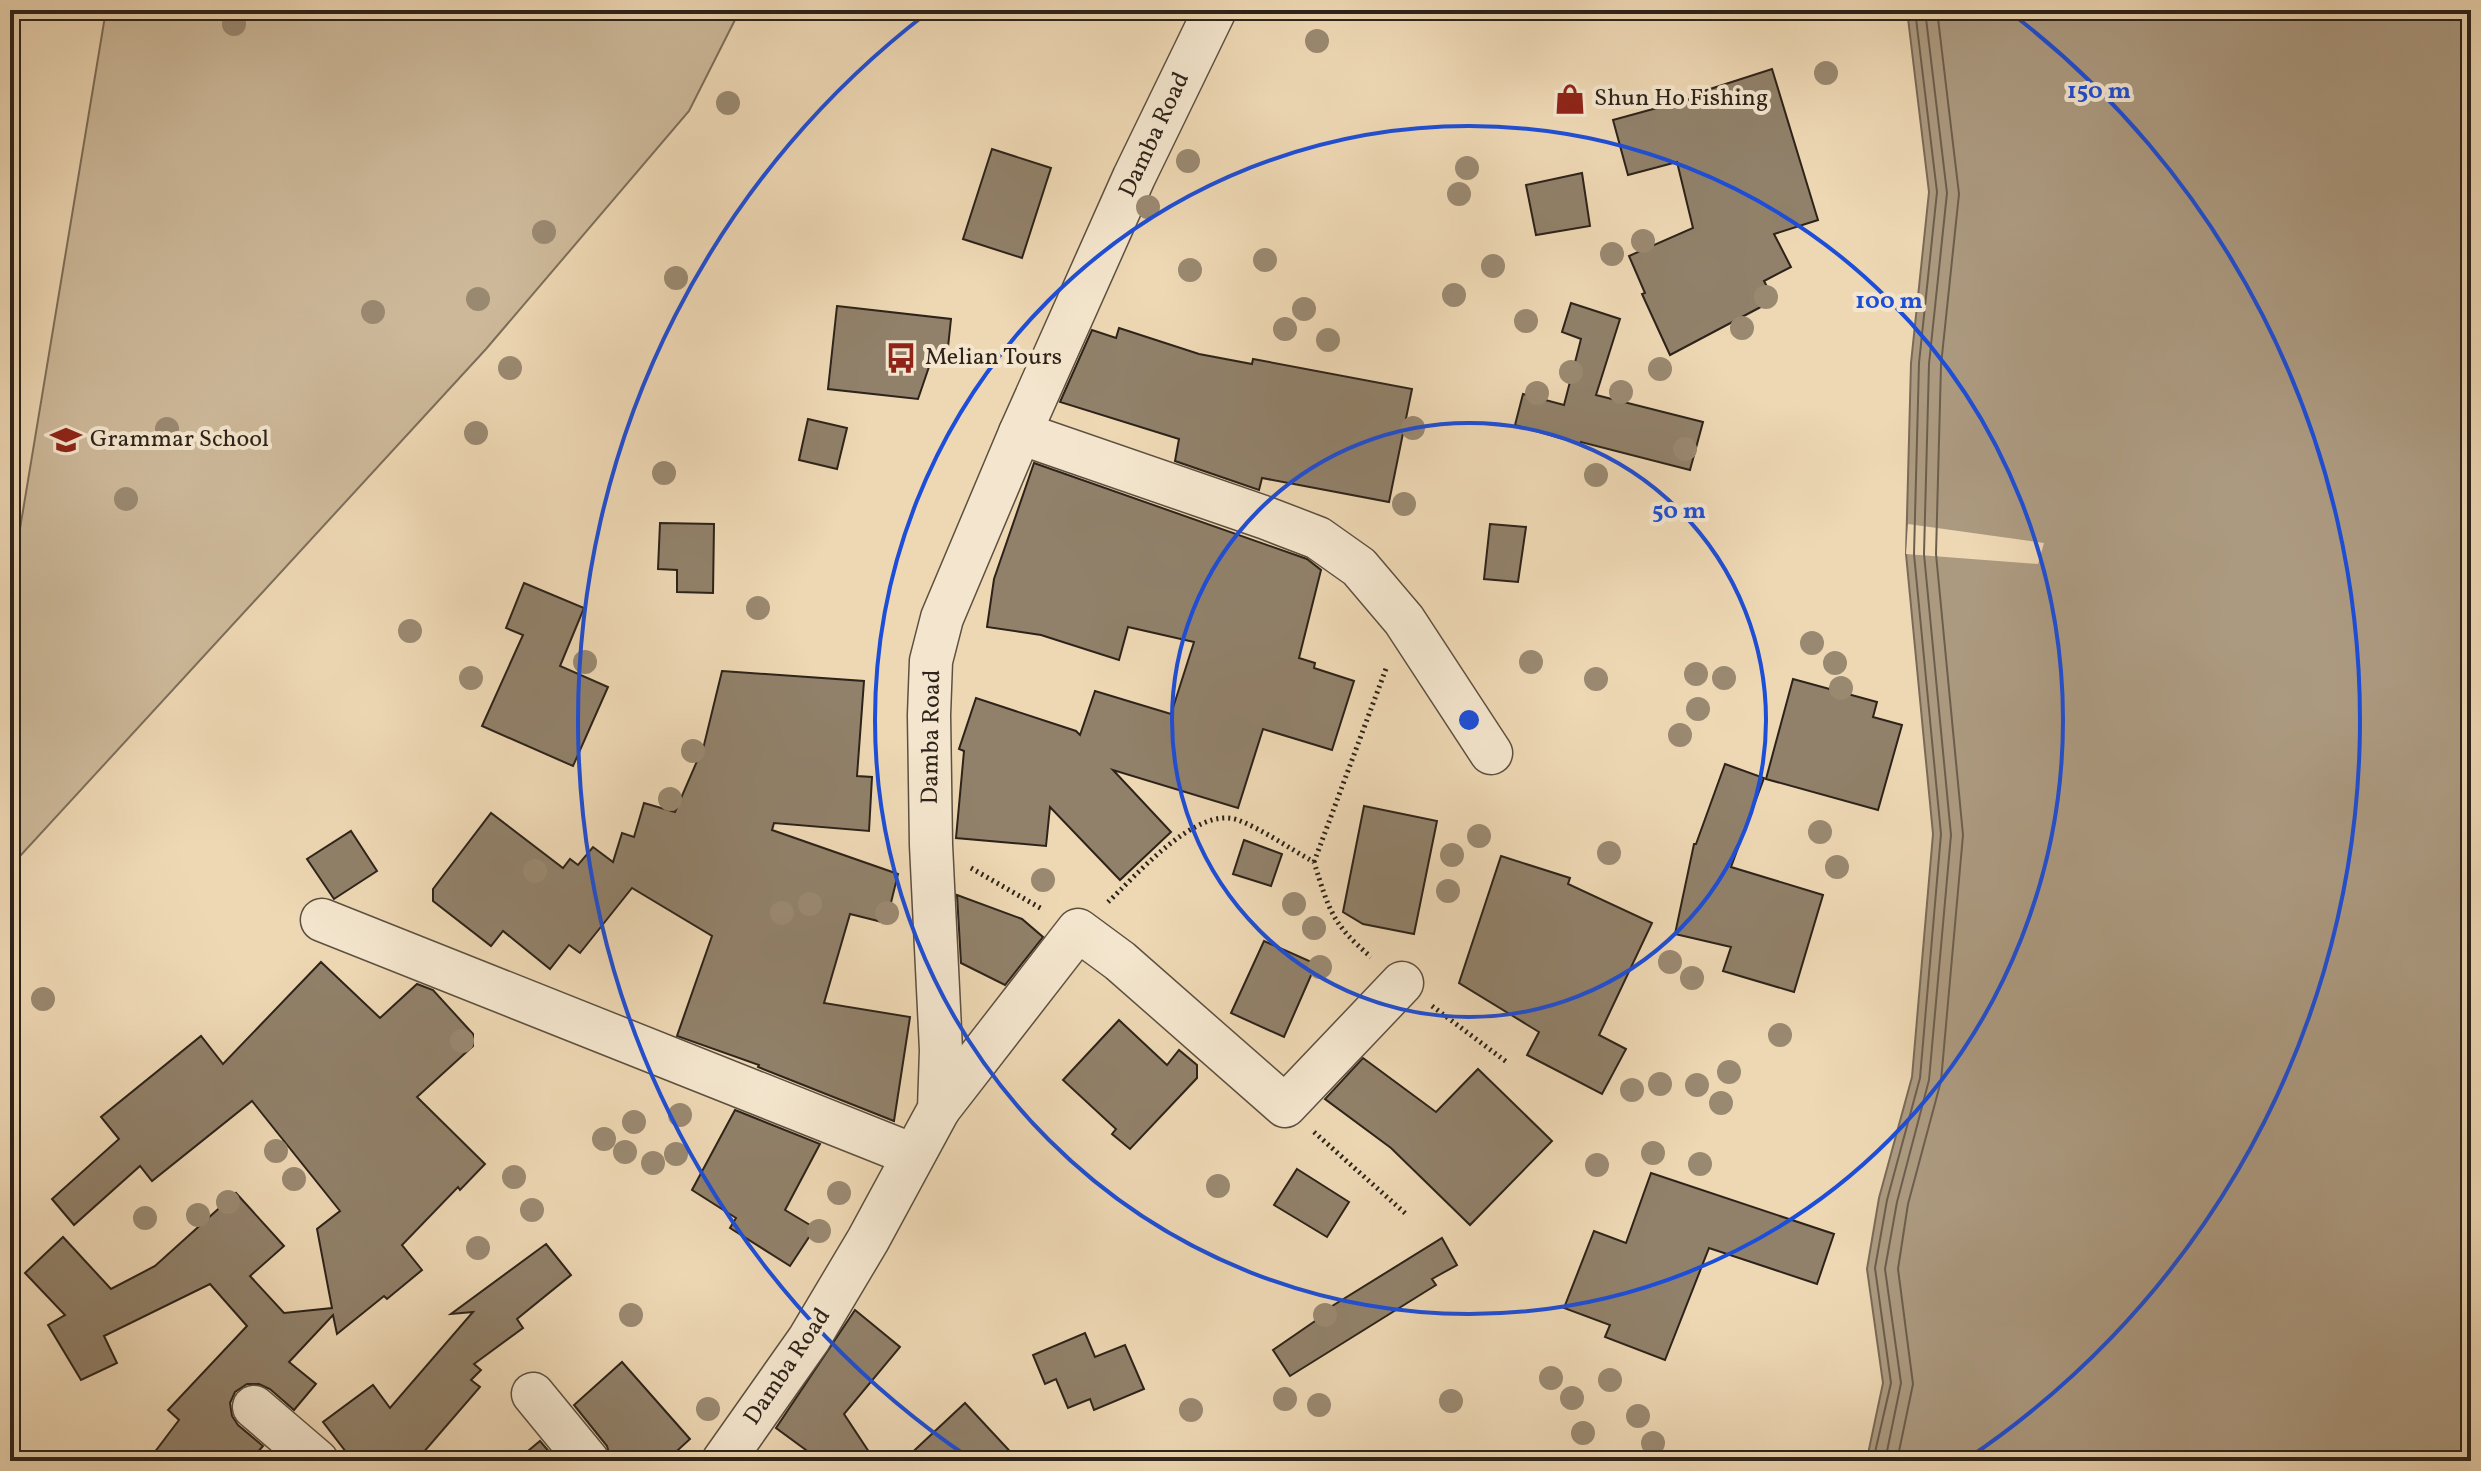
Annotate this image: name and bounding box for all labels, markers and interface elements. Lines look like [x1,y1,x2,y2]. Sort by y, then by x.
street label: Damba Road [1111,67,1199,203]
text: 150 m [2067,75,2131,109]
shop icon: Shun Ho Fishing [1553,82,1587,116]
place label: Shun Ho Fishing [1594,82,1768,116]
text: 100 m [1855,285,1923,319]
bus stop icon: Melian Tours [884,341,918,375]
place label: Melian Tours [925,341,1062,375]
school or university icon: Grammar School [49,423,83,457]
place label: Grammar School [90,423,269,457]
text: 50 m [1652,495,1706,529]
street label: Damba Road [914,669,950,805]
centre of rings [1455,706,1483,734]
street label: Damba Road [736,1302,840,1432]

